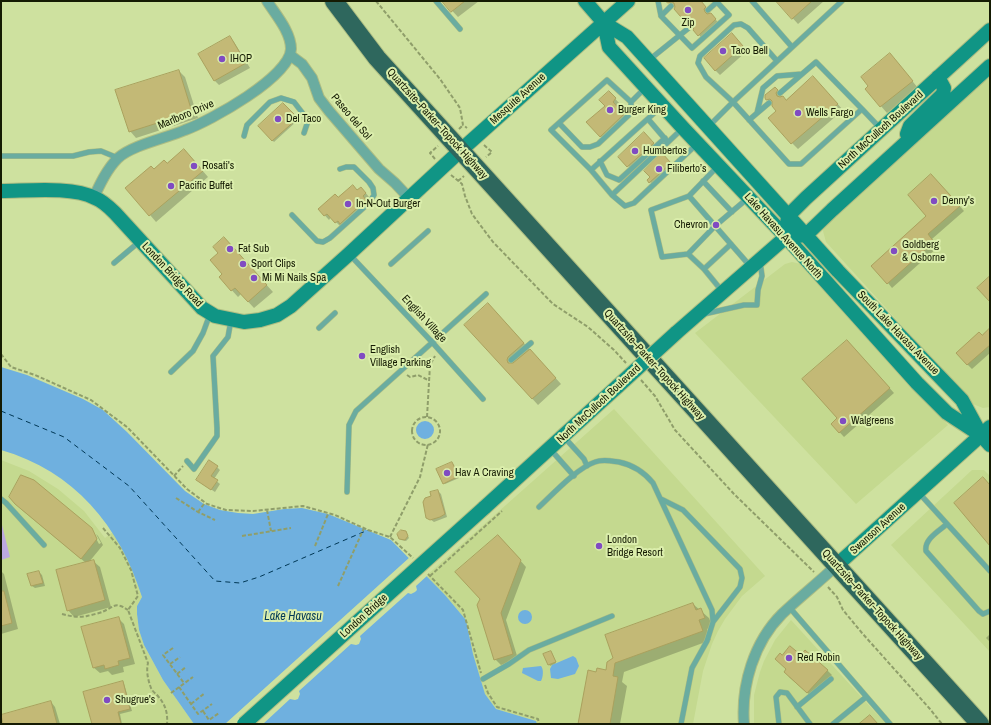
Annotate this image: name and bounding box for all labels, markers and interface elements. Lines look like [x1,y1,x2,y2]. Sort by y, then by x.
marker: Zip [683,5,693,15]
place label: Zip [681,16,695,30]
place label: Taco Bell [731,44,768,58]
marker: Taco Bell [718,46,728,56]
place label: IHOP [230,52,252,66]
marker: IHOP [217,54,227,64]
street label: Quartzsite–Parker–Topock Highway [384,66,490,182]
street label: Mesquite Avenue [488,71,548,127]
street label: North McCulloch Boulevard [836,88,926,172]
street label: Paseo del Sol [328,91,374,143]
street label: Marlboro Drive [156,97,216,133]
place label: Burger King [618,103,666,117]
marker: Burger King [605,105,615,115]
place label: Wells Fargo [806,106,854,120]
marker: Wells Fargo [793,108,803,118]
place label: Del Taco [286,112,321,126]
marker: Del Taco [273,114,283,124]
place label: Humbertos [643,144,687,158]
marker: Humbertos [630,146,640,156]
place label: Rosati's [202,159,234,173]
marker: Rosati's [189,161,199,171]
place label: Filiberto’s [667,162,706,176]
marker: Filiberto’s [654,164,664,174]
place label: Pacific Buffet [179,179,233,193]
marker: Pacific Buffet [166,181,176,191]
street label: Lake Havasu Avenue North [741,191,825,281]
place label: Denny's [942,194,974,208]
marker: Denny's [929,196,939,206]
place label: In-N-Out Burger [356,197,420,211]
marker: In-N-Out Burger [343,199,353,209]
place label: Chevron [674,218,708,232]
marker: Chevron [711,220,721,230]
place label: Goldberg & Osborne [902,238,945,264]
street label: London Bridge Road [139,240,205,310]
place label: Fat Sub [238,242,269,256]
marker: Fat Sub [225,244,235,254]
marker: Goldberg & Osborne [889,246,899,256]
place label: Sport Clips [251,257,296,271]
marker: Sport Clips [238,259,248,269]
place label: Mi Mi Nails Spa [262,271,326,285]
marker: Mi Mi Nails Spa [249,273,259,283]
street label: South Lake Havasu Avenue [854,288,942,378]
street label: English Village [399,293,449,345]
street label: Quartzsite–Parker–Topock Highway [601,307,707,423]
place label: English Village Parking [370,343,431,369]
marker: English Village Parking [357,351,367,361]
street label: North McCulloch Boulevard [554,362,644,446]
place label: Walgreens [851,414,894,428]
marker: Walgreens [838,416,848,426]
place label: Hav A Craving [455,466,514,480]
marker: Hav A Craving [442,468,452,478]
street label: Swanson Avenue [848,501,908,557]
place label: London Bridge Resort [607,533,663,559]
marker: London Bridge Resort [594,541,604,551]
street label: Quartzsite–Parker–Topock Highway [819,547,925,663]
street label: London Bridge [338,591,390,641]
water label: Lake Havasu [264,610,322,624]
place label: Red Robin [797,651,840,665]
marker: Red Robin [784,653,794,663]
place label: Shugrue's [115,693,155,707]
marker: Shugrue's [102,695,112,705]

